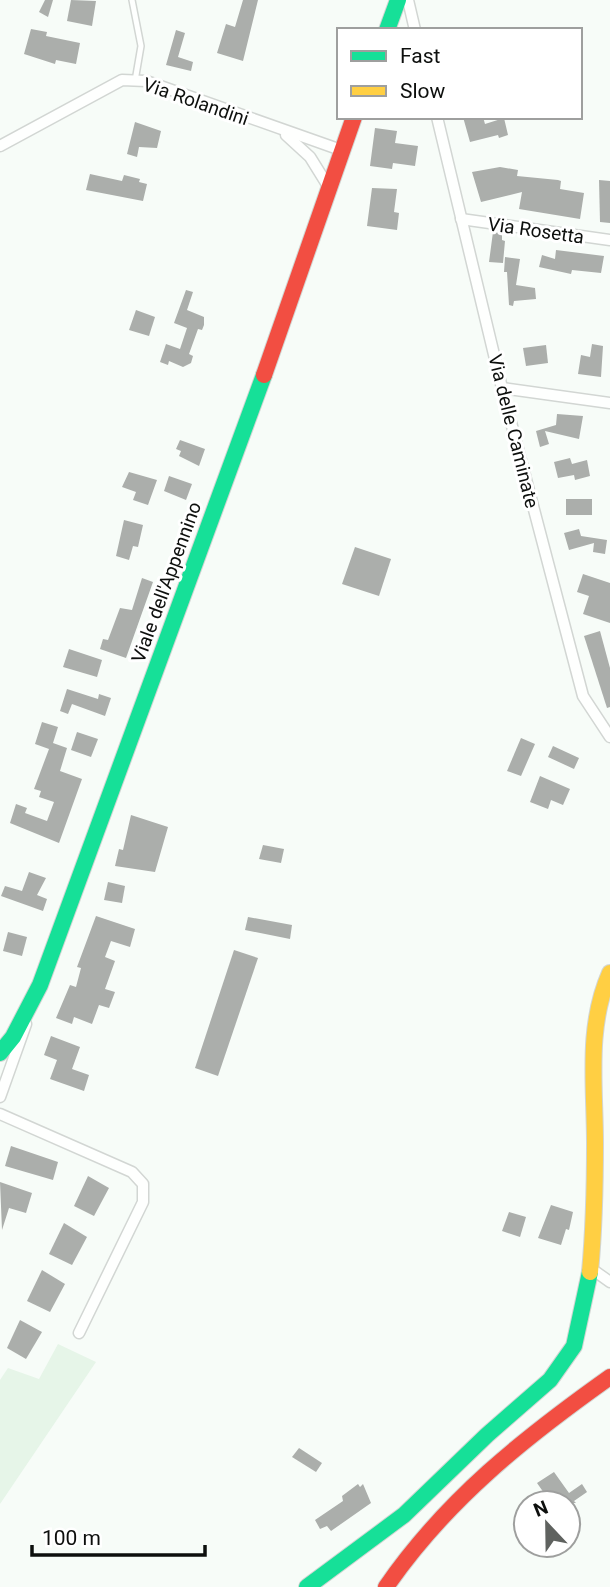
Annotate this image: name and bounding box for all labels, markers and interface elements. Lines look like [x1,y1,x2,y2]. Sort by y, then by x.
legend [337,28,582,119]
text: Fast [400,44,441,68]
street label: Via Rolandini [140,73,252,130]
text: Slow [400,79,446,103]
street label: Via Rosetta [486,212,586,249]
street label: Via delle Caminate [483,352,544,510]
street label: Viale dell'Appennino [127,499,206,666]
north arrow [512,1489,582,1559]
text: N [530,1496,551,1522]
scale bar [32,1514,205,1558]
text: 100 m [42,1526,101,1550]

